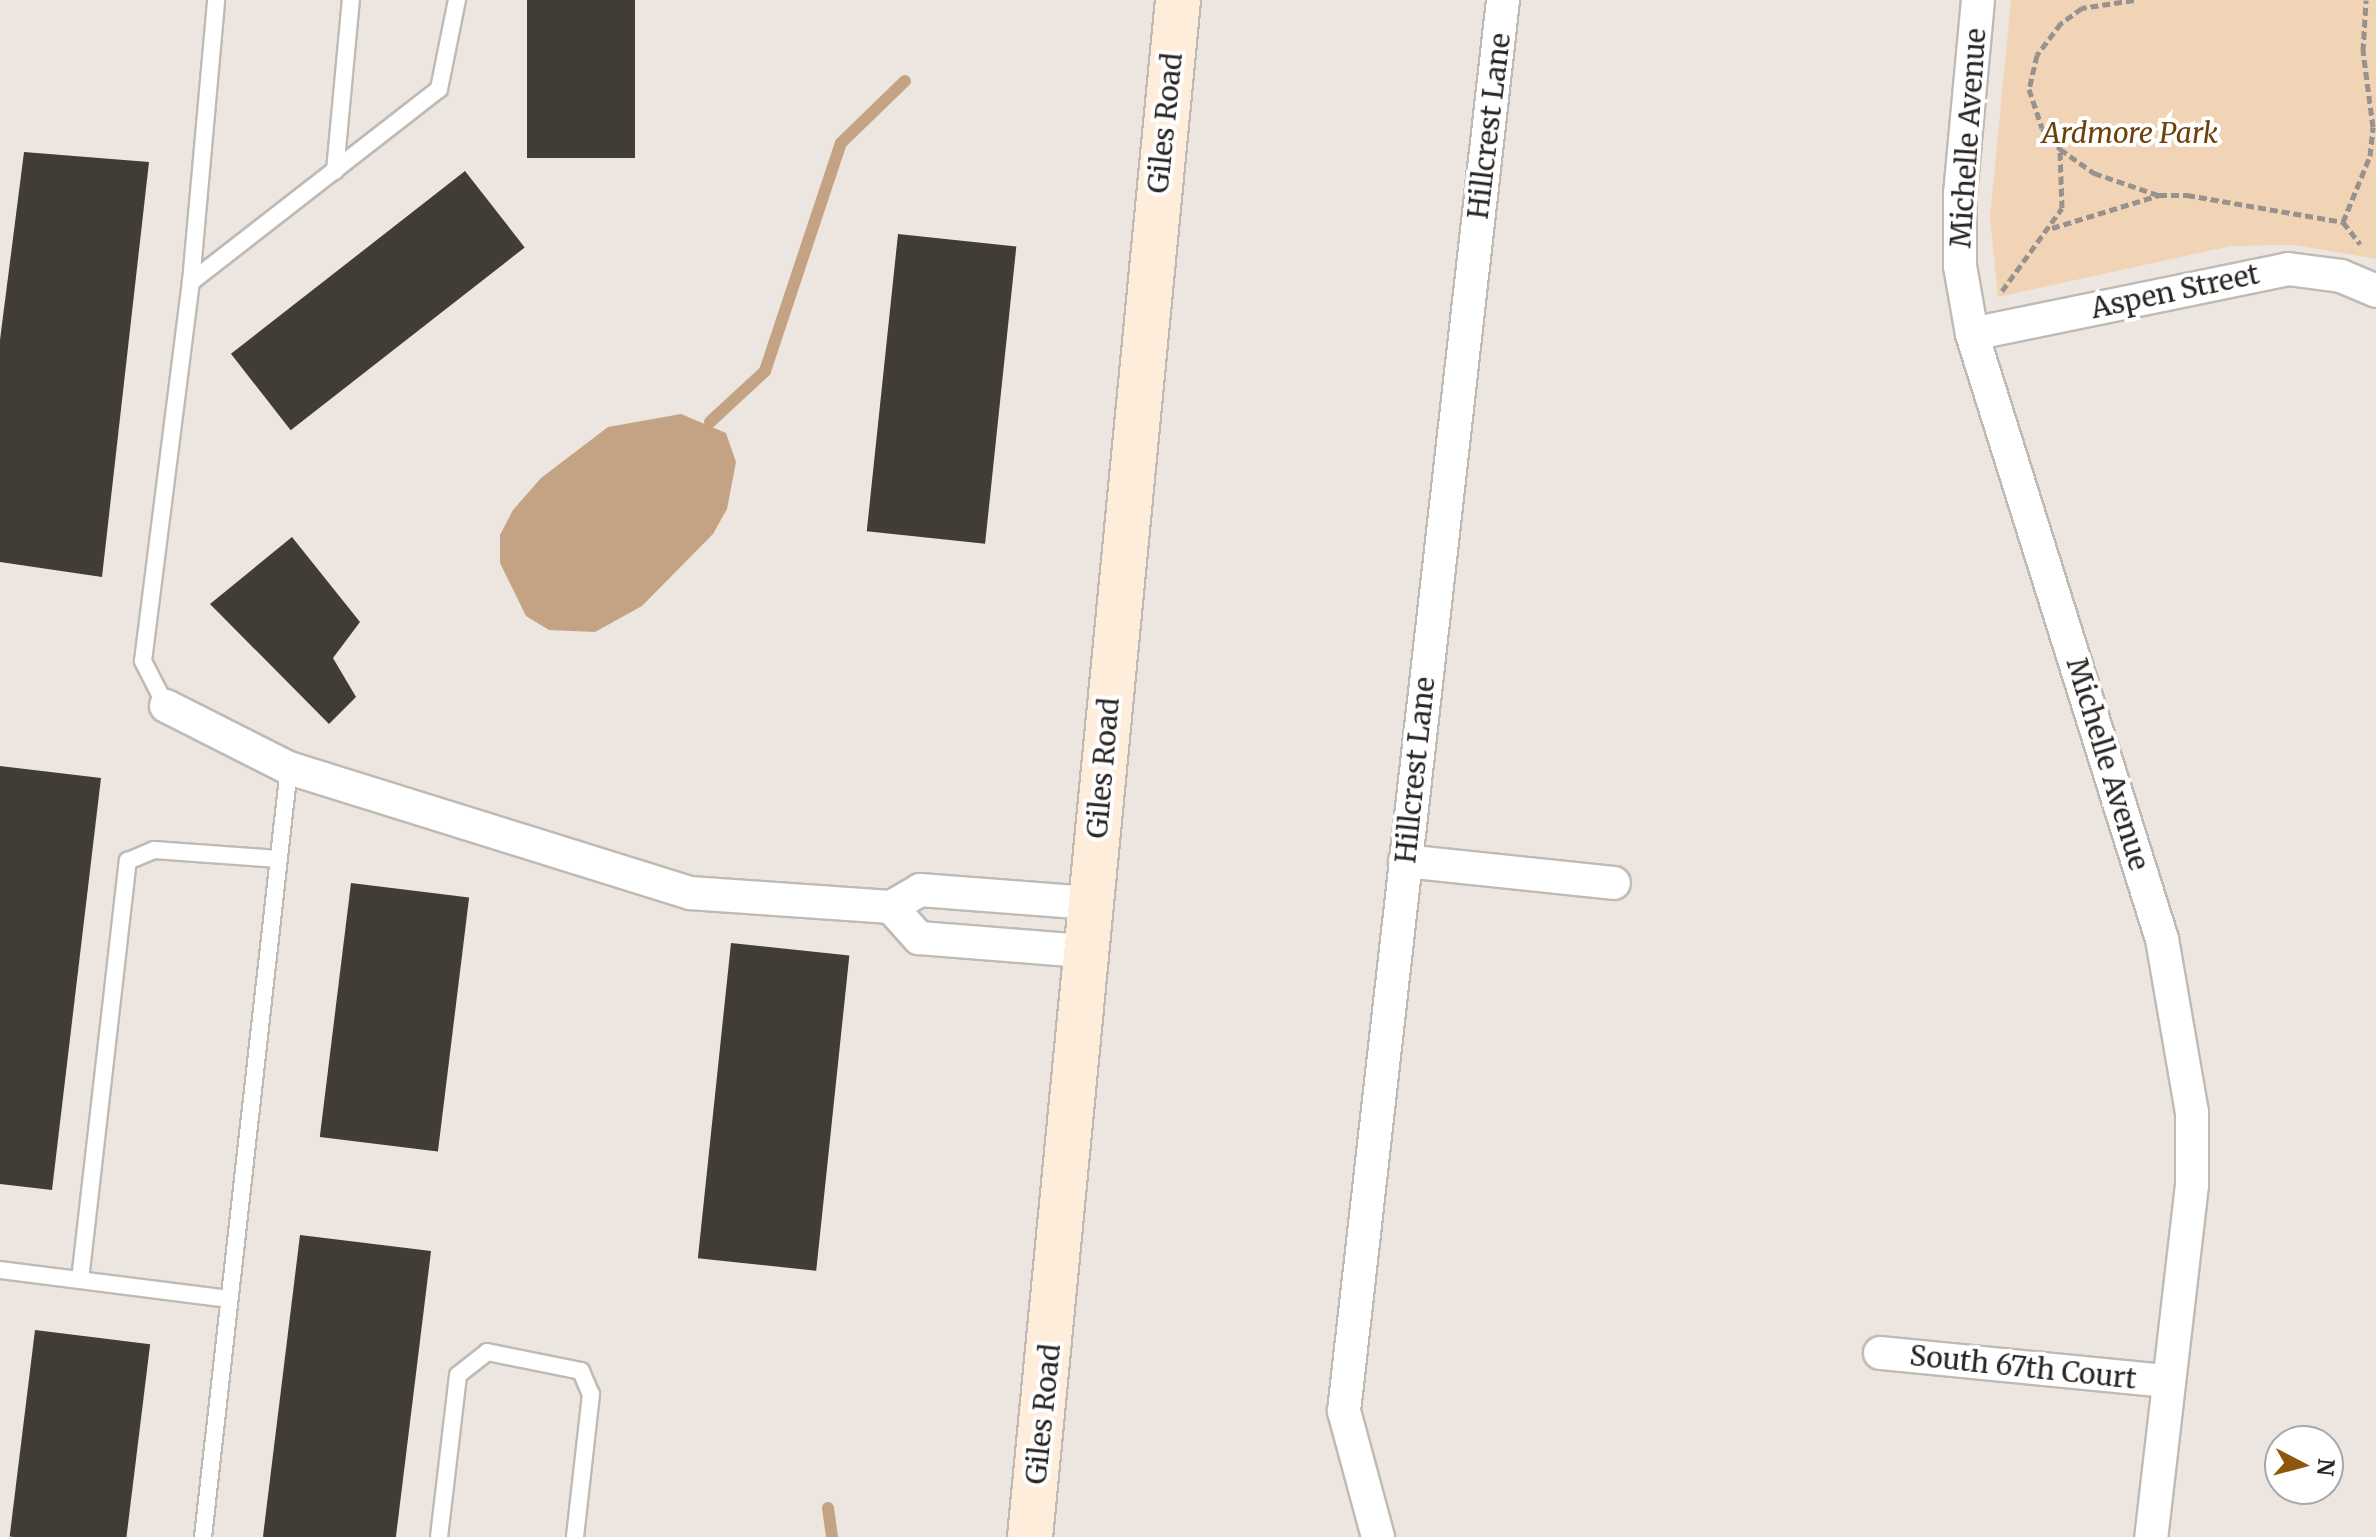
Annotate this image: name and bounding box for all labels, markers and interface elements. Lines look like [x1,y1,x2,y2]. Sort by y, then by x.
street label: Michelle Avenue [1944,27,1992,249]
street label: Hillcrest Lane [1461,31,1517,221]
street label: Giles Road [1141,51,1189,195]
park label: Ardmore Park [2042,116,2218,150]
street label: Aspen Street [2088,257,2262,325]
street label: Michelle Avenue [2060,654,2156,874]
street label: Hillcrest Lane [1389,675,1441,865]
street label: Giles Road [1080,696,1126,840]
street label: South 67th Court [1908,1338,2138,1396]
street label: Giles Road [1019,1342,1067,1486]
north arrow [2264,1425,2344,1505]
text: N [2311,1457,2341,1477]

